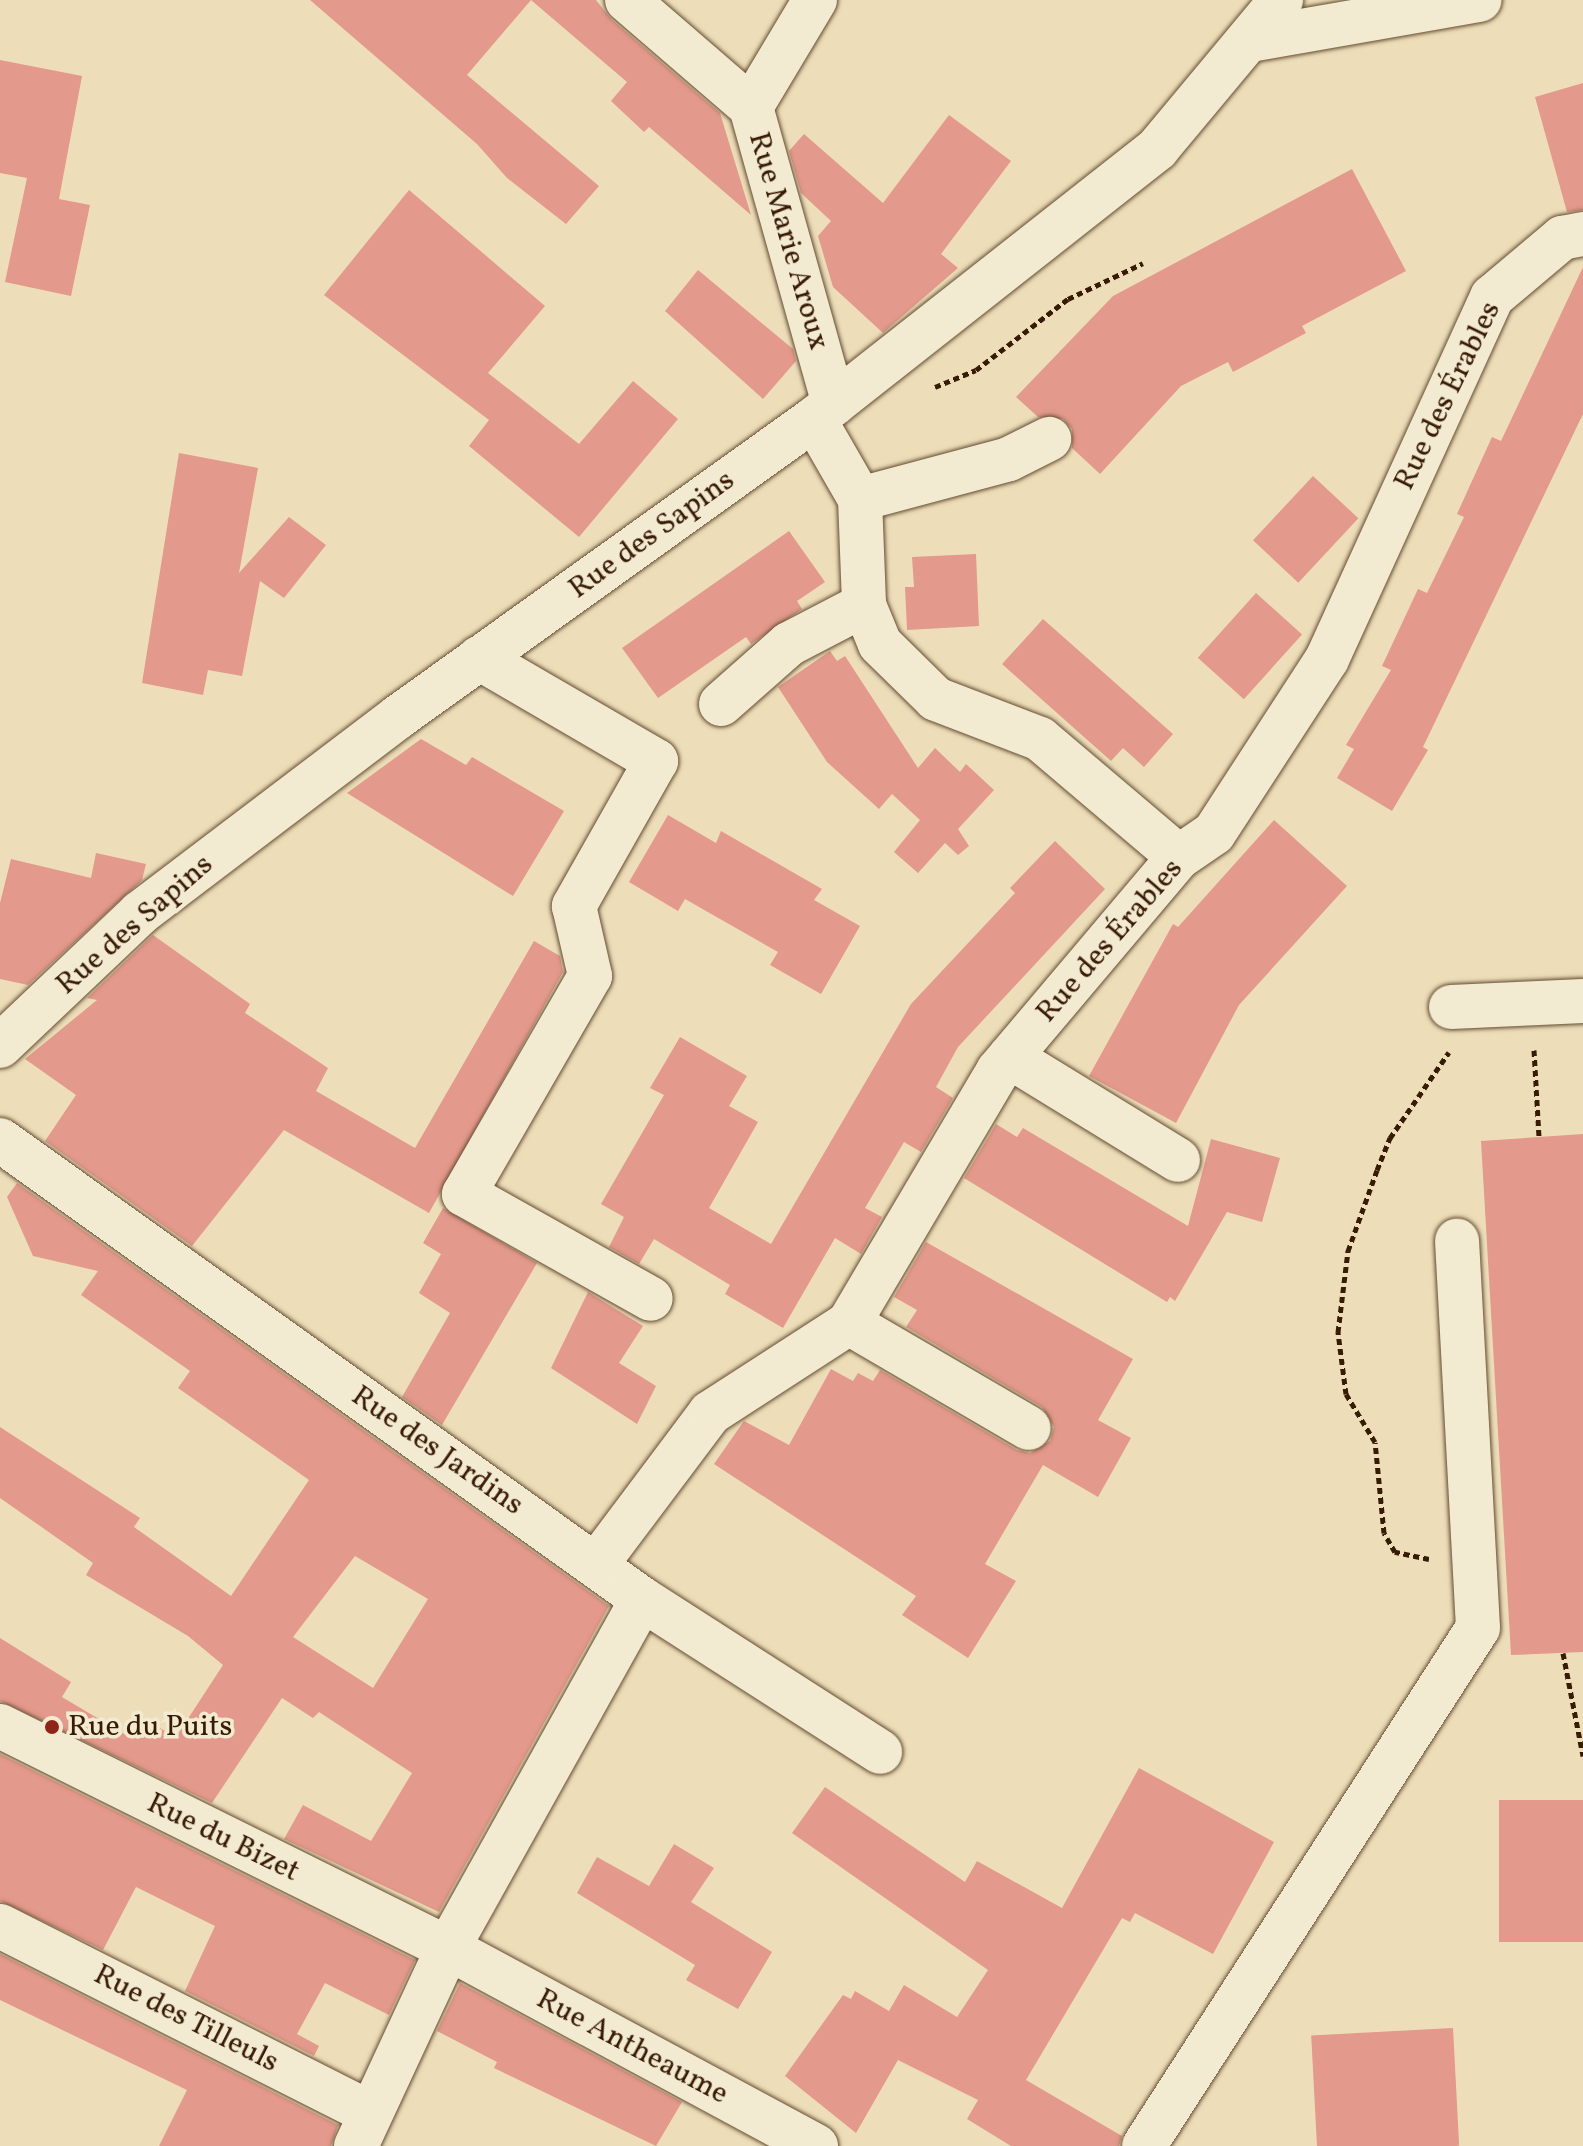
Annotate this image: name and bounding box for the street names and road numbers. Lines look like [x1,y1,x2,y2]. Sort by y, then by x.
street label: Rue Marie Aroux [740,128,836,354]
street label: Rue des Érables [1387,296,1509,496]
street label: Rue des Sapins [562,463,742,607]
street label: Rue des Sapins [49,847,221,1003]
street label: Rue des Érables [1029,852,1191,1030]
street label: Rue des Jardins [344,1378,530,1524]
street label: Rue du Bizet [141,1786,305,1890]
street label: Rue des Tilleuls [87,1957,285,2081]
street label: Rue Antheaume [530,1981,734,2113]

